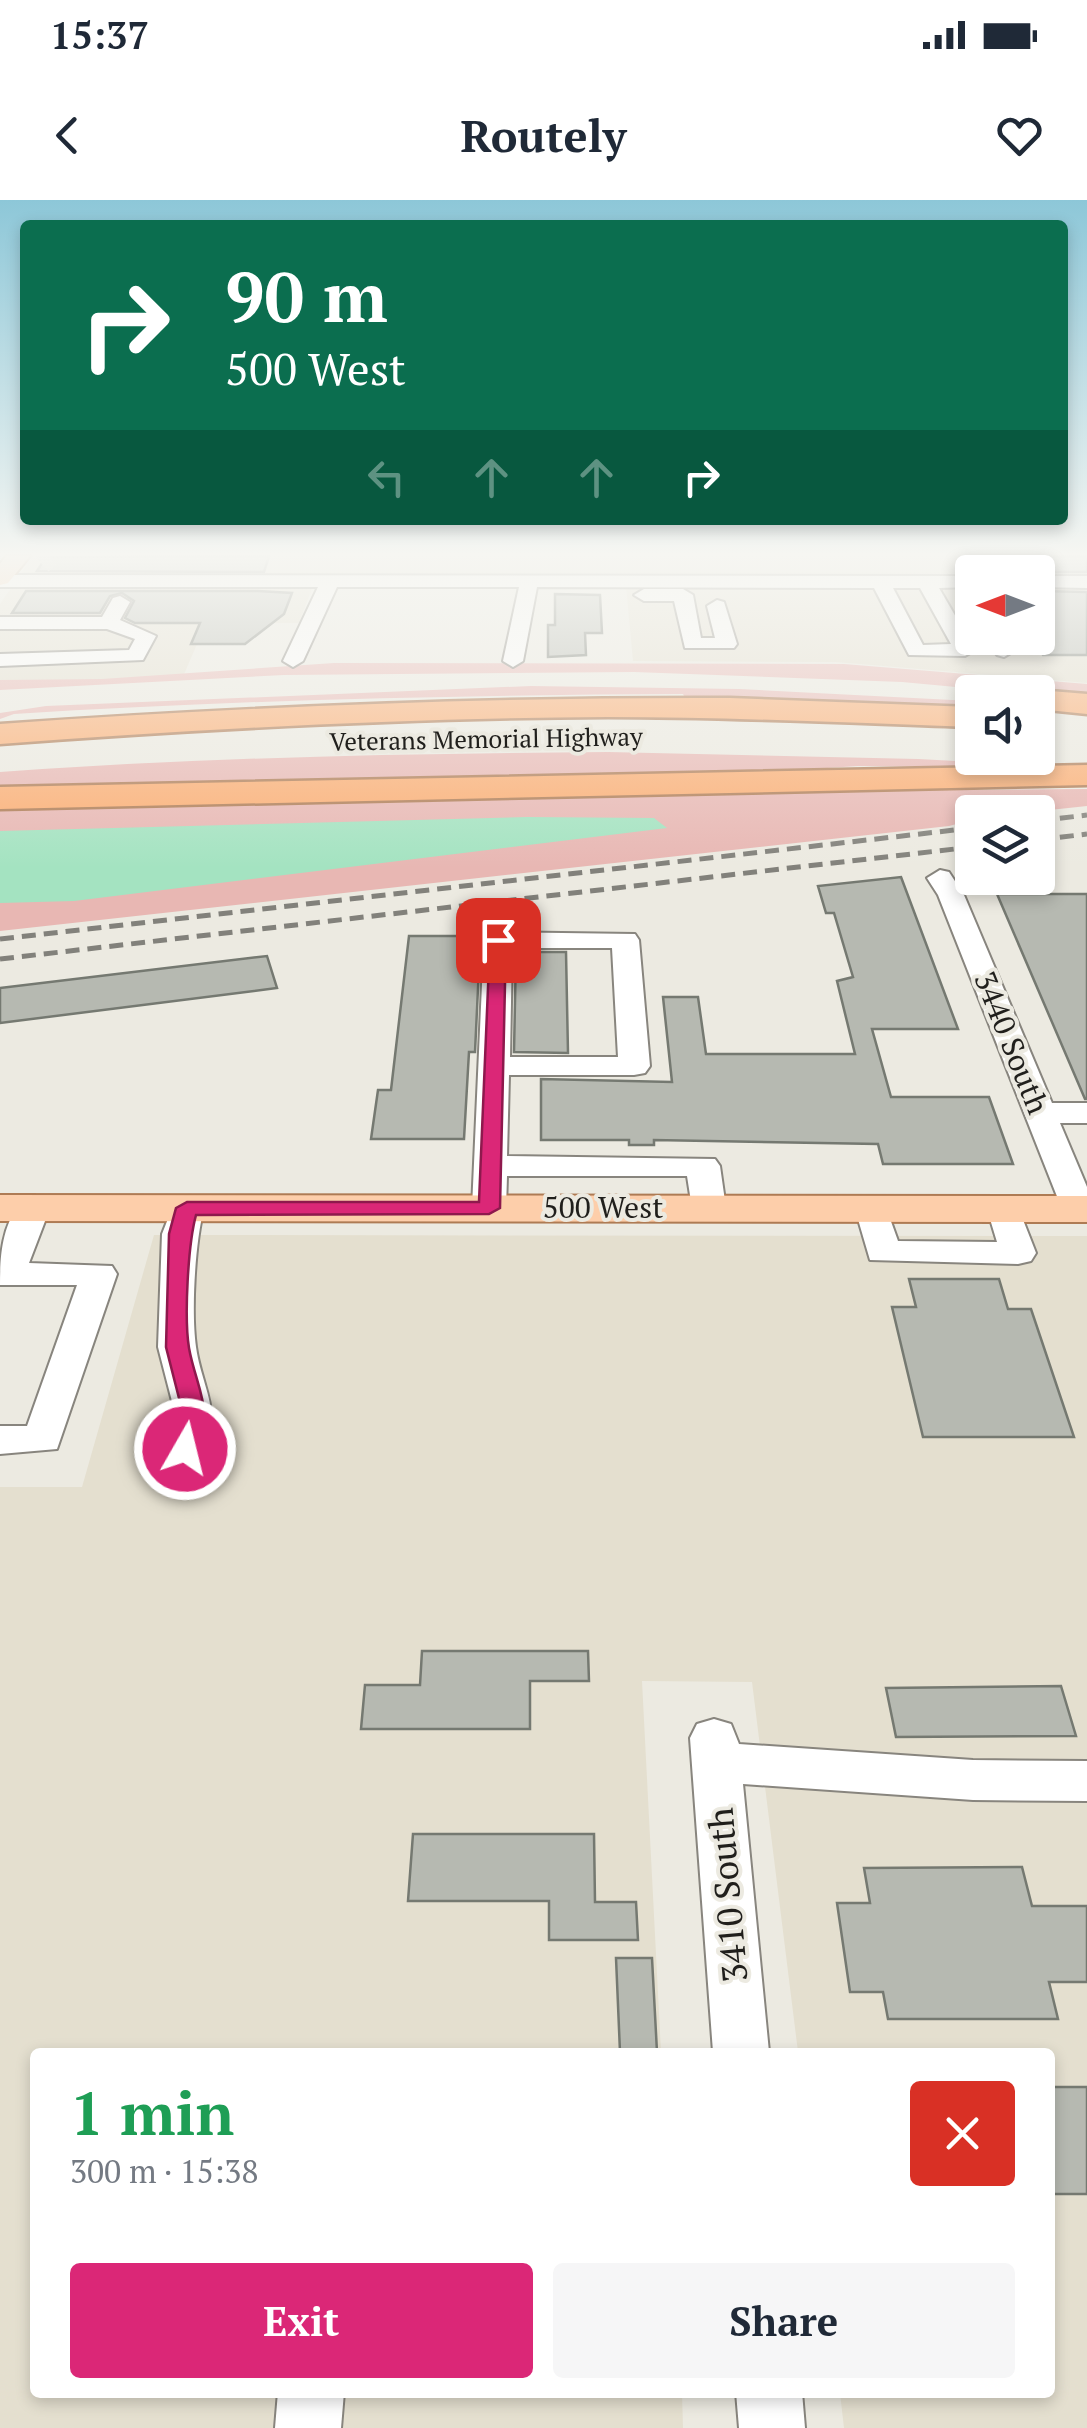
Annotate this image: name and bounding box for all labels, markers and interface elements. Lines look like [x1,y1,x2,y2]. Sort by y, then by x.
text: 15:37 [50,10,149,60]
text: Routely [461,105,626,165]
icon: back [40,108,95,163]
icon: heart [992,108,1047,163]
text: 90 m [225,249,388,342]
icon: right [60,260,190,390]
text: 500 West [225,338,406,398]
icon: left [359,450,414,505]
icon: ahead [464,450,519,505]
icon: ahead [569,450,624,505]
icon: right [674,450,729,505]
north arrow [955,555,1055,655]
map controls [955,555,1055,895]
button: sound [955,675,1055,775]
street label: Veterans Memorial Highway [329,719,643,758]
button: layers [955,795,1055,895]
pin [456,898,541,983]
icon: arrive [471,913,526,968]
street label: 3440 South [965,966,1059,1120]
street label: 500 West [543,1187,663,1227]
position arrow [133,1397,237,1501]
street label: 3410 South [696,1806,758,1984]
text: 1 min [70,2073,234,2152]
button: close [910,2081,1015,2186]
text: 300 m · 15:38 [70,2150,258,2192]
button: Exit [70,2263,533,2378]
button: Share [553,2263,1015,2378]

